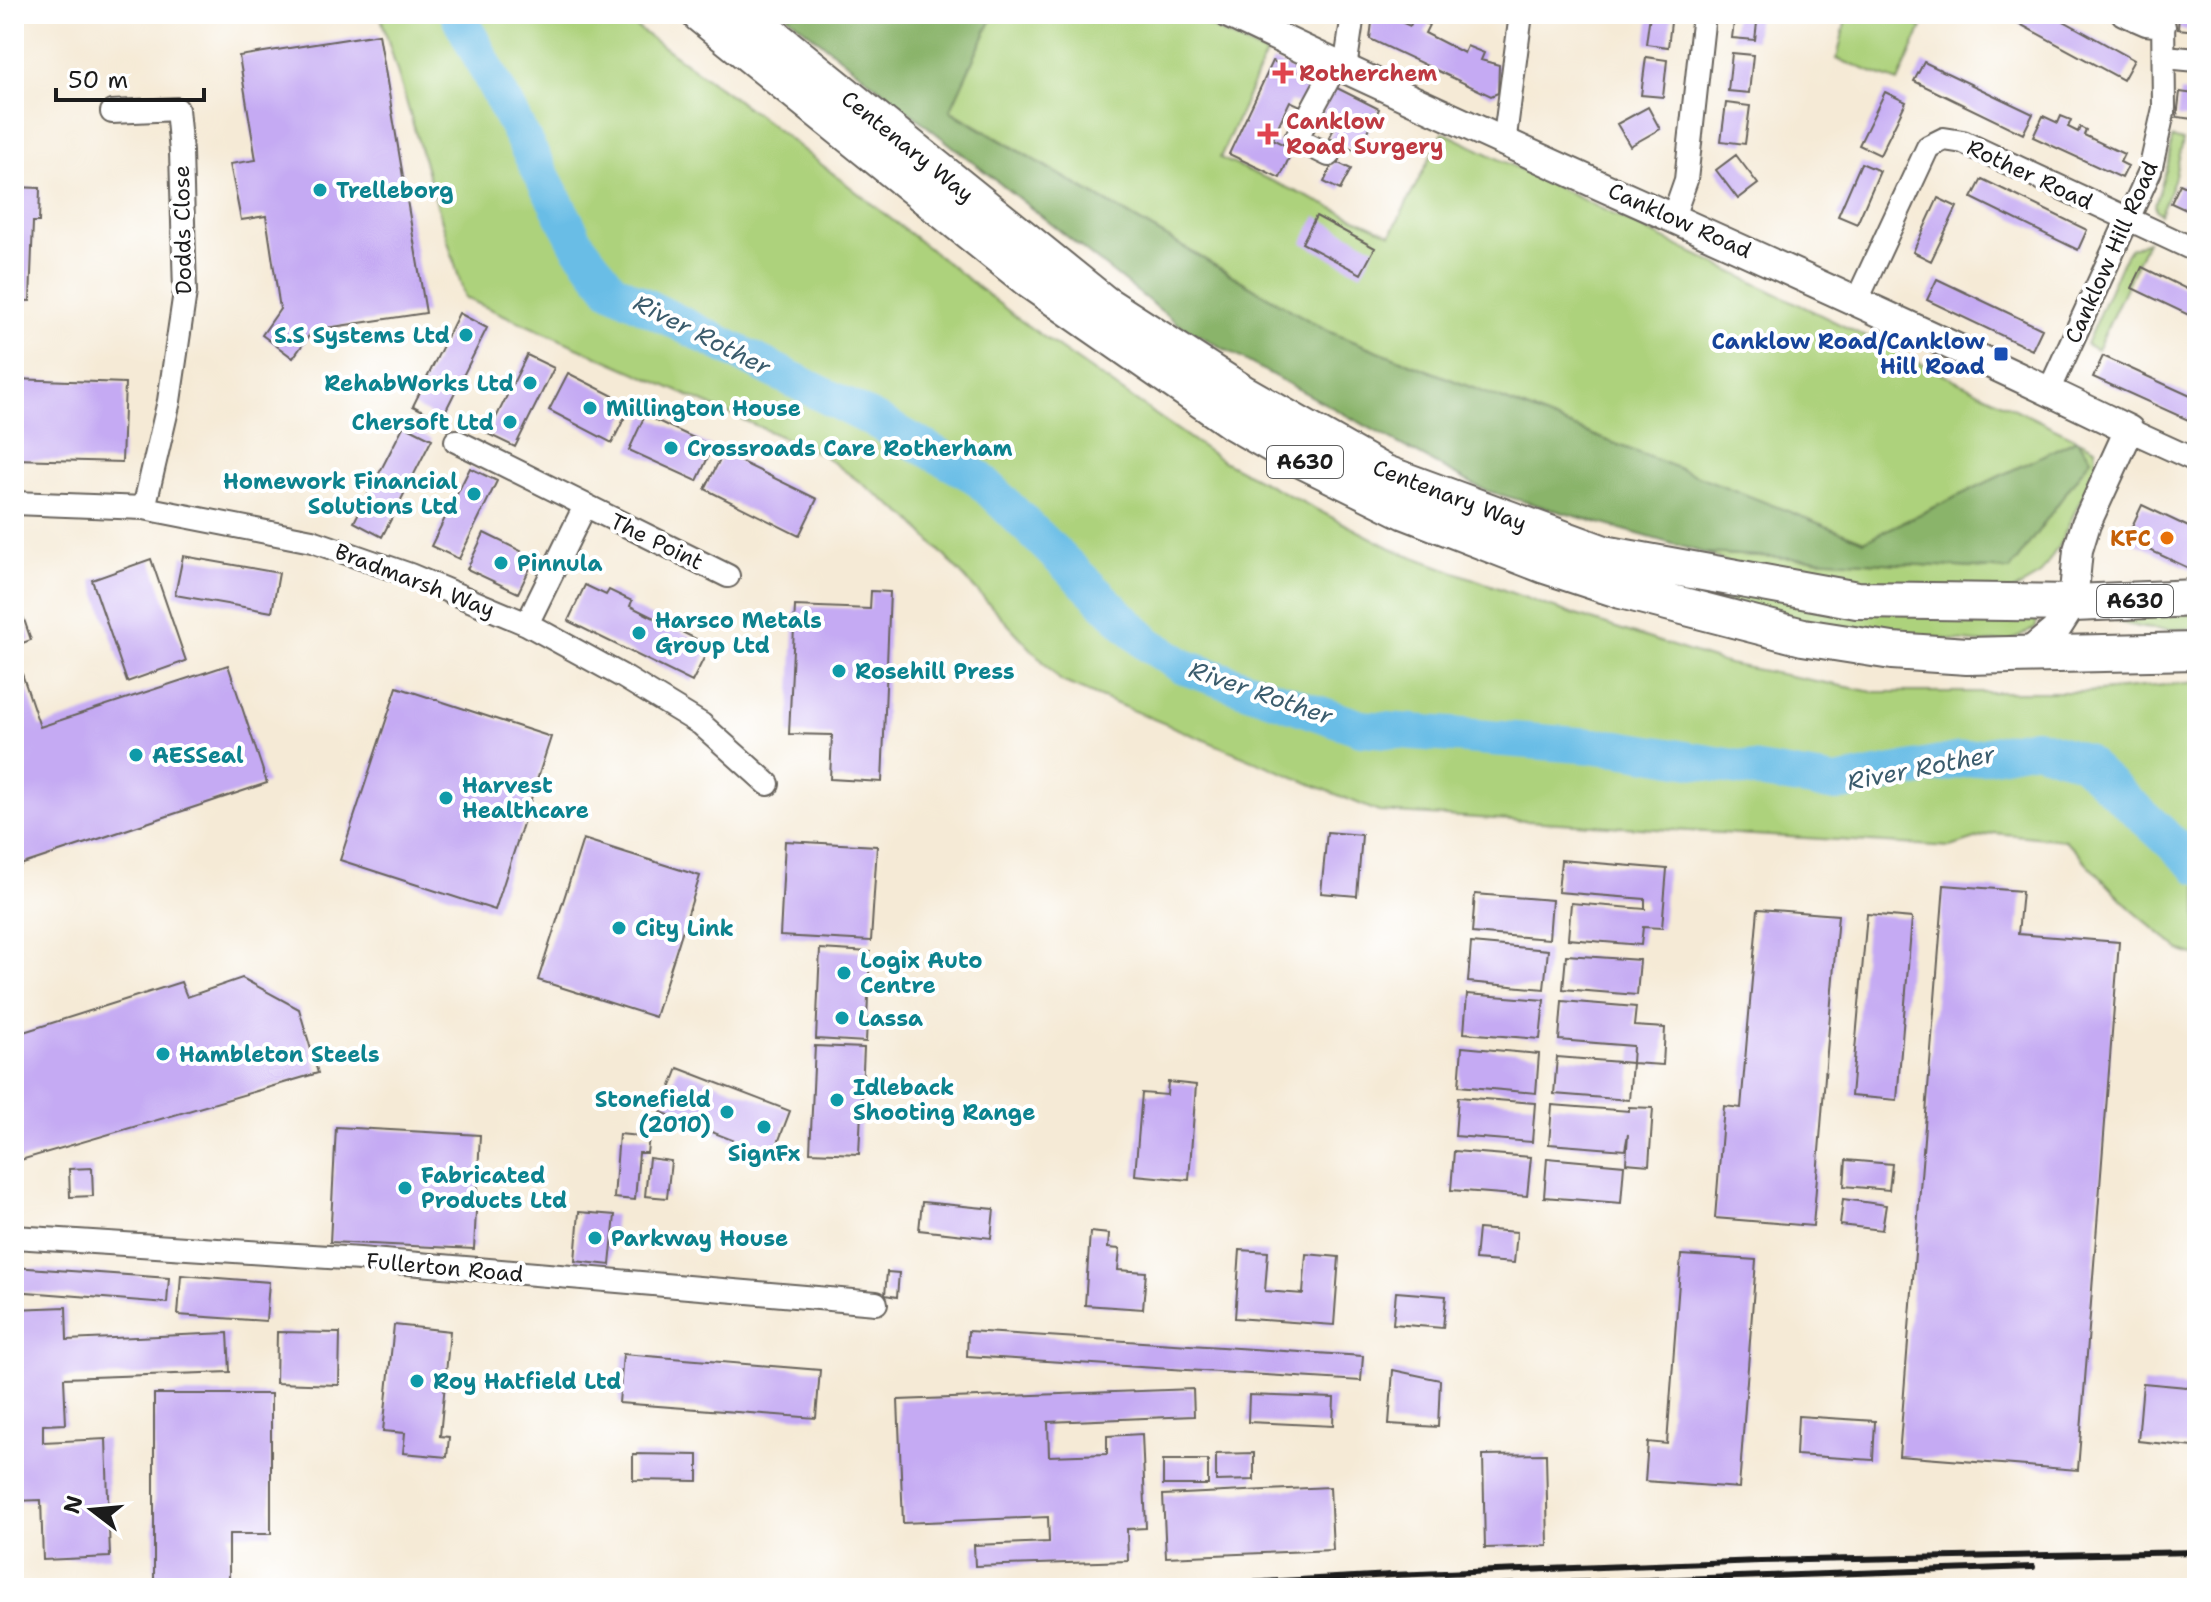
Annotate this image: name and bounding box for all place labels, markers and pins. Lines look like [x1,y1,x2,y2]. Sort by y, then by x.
place label: Rotherchem [1299,59,1437,88]
marker: Rotherchem [1274,64,1292,82]
place label: Canklow Road Surgery [1286,107,1443,161]
marker: Canklow Road Surgery [1257,123,1279,145]
place label: Trelleborg [336,176,453,205]
marker: Trelleborg [311,181,329,199]
place label: S.S Systems Ltd [274,321,450,350]
marker: S.S Systems Ltd [457,326,475,344]
place label: Canklow Road/Canklow Hill Road [1711,327,1985,381]
marker: Canklow Road/Canklow Hill Road [1992,345,2010,363]
place label: RehabWorks Ltd [324,369,514,398]
marker: RehabWorks Ltd [521,374,539,392]
place label: Millington House [606,394,801,423]
marker: Millington House [581,399,599,417]
place label: Chersoft Ltd [352,408,494,437]
marker: Chersoft Ltd [501,413,519,431]
place label: Crossroads Care Rotherham [687,434,1013,463]
marker: Crossroads Care Rotherham [662,439,680,457]
place label: Homework Financial Solutions Ltd [223,467,458,521]
marker: Homework Financial Solutions Ltd [465,485,483,503]
place label: KFC [2110,524,2151,553]
marker: KFC [2158,529,2176,547]
place label: Pinnula [517,549,602,578]
marker: Pinnula [492,554,510,572]
place label: Harsco Metals Group Ltd [655,606,822,660]
marker: Harsco Metals Group Ltd [630,624,648,642]
place label: Rosehill Press [855,657,1015,686]
marker: Rosehill Press [830,662,848,680]
place label: AESSeal [152,741,244,770]
marker: AESSeal [127,746,145,764]
place label: Harvest Healthcare [462,771,589,825]
marker: Harvest Healthcare [437,789,455,807]
place label: City Link [635,914,734,943]
marker: City Link [610,919,628,937]
place label: Logix Auto Centre [860,946,983,1000]
marker: Logix Auto Centre [835,964,853,982]
place label: Lassa [858,1004,923,1033]
marker: Lassa [833,1009,851,1027]
place label: Hambleton Steels [179,1040,380,1069]
marker: Hambleton Steels [154,1045,172,1063]
place label: Idleback Shooting Range [853,1073,1035,1127]
place label: Stonefield (2010) [595,1085,711,1139]
marker: Idleback Shooting Range [828,1091,846,1109]
marker: Stonefield (2010) [718,1103,736,1121]
marker: SignFx [755,1118,773,1136]
place label: SignFx [728,1139,801,1168]
place label: Fabricated Products Ltd [421,1161,567,1215]
marker: Fabricated Products Ltd [396,1179,414,1197]
place label: Parkway House [611,1224,788,1253]
marker: Parkway House [586,1229,604,1247]
place label: Roy Hatfield Ltd [433,1367,622,1396]
marker: Roy Hatfield Ltd [408,1372,426,1390]

